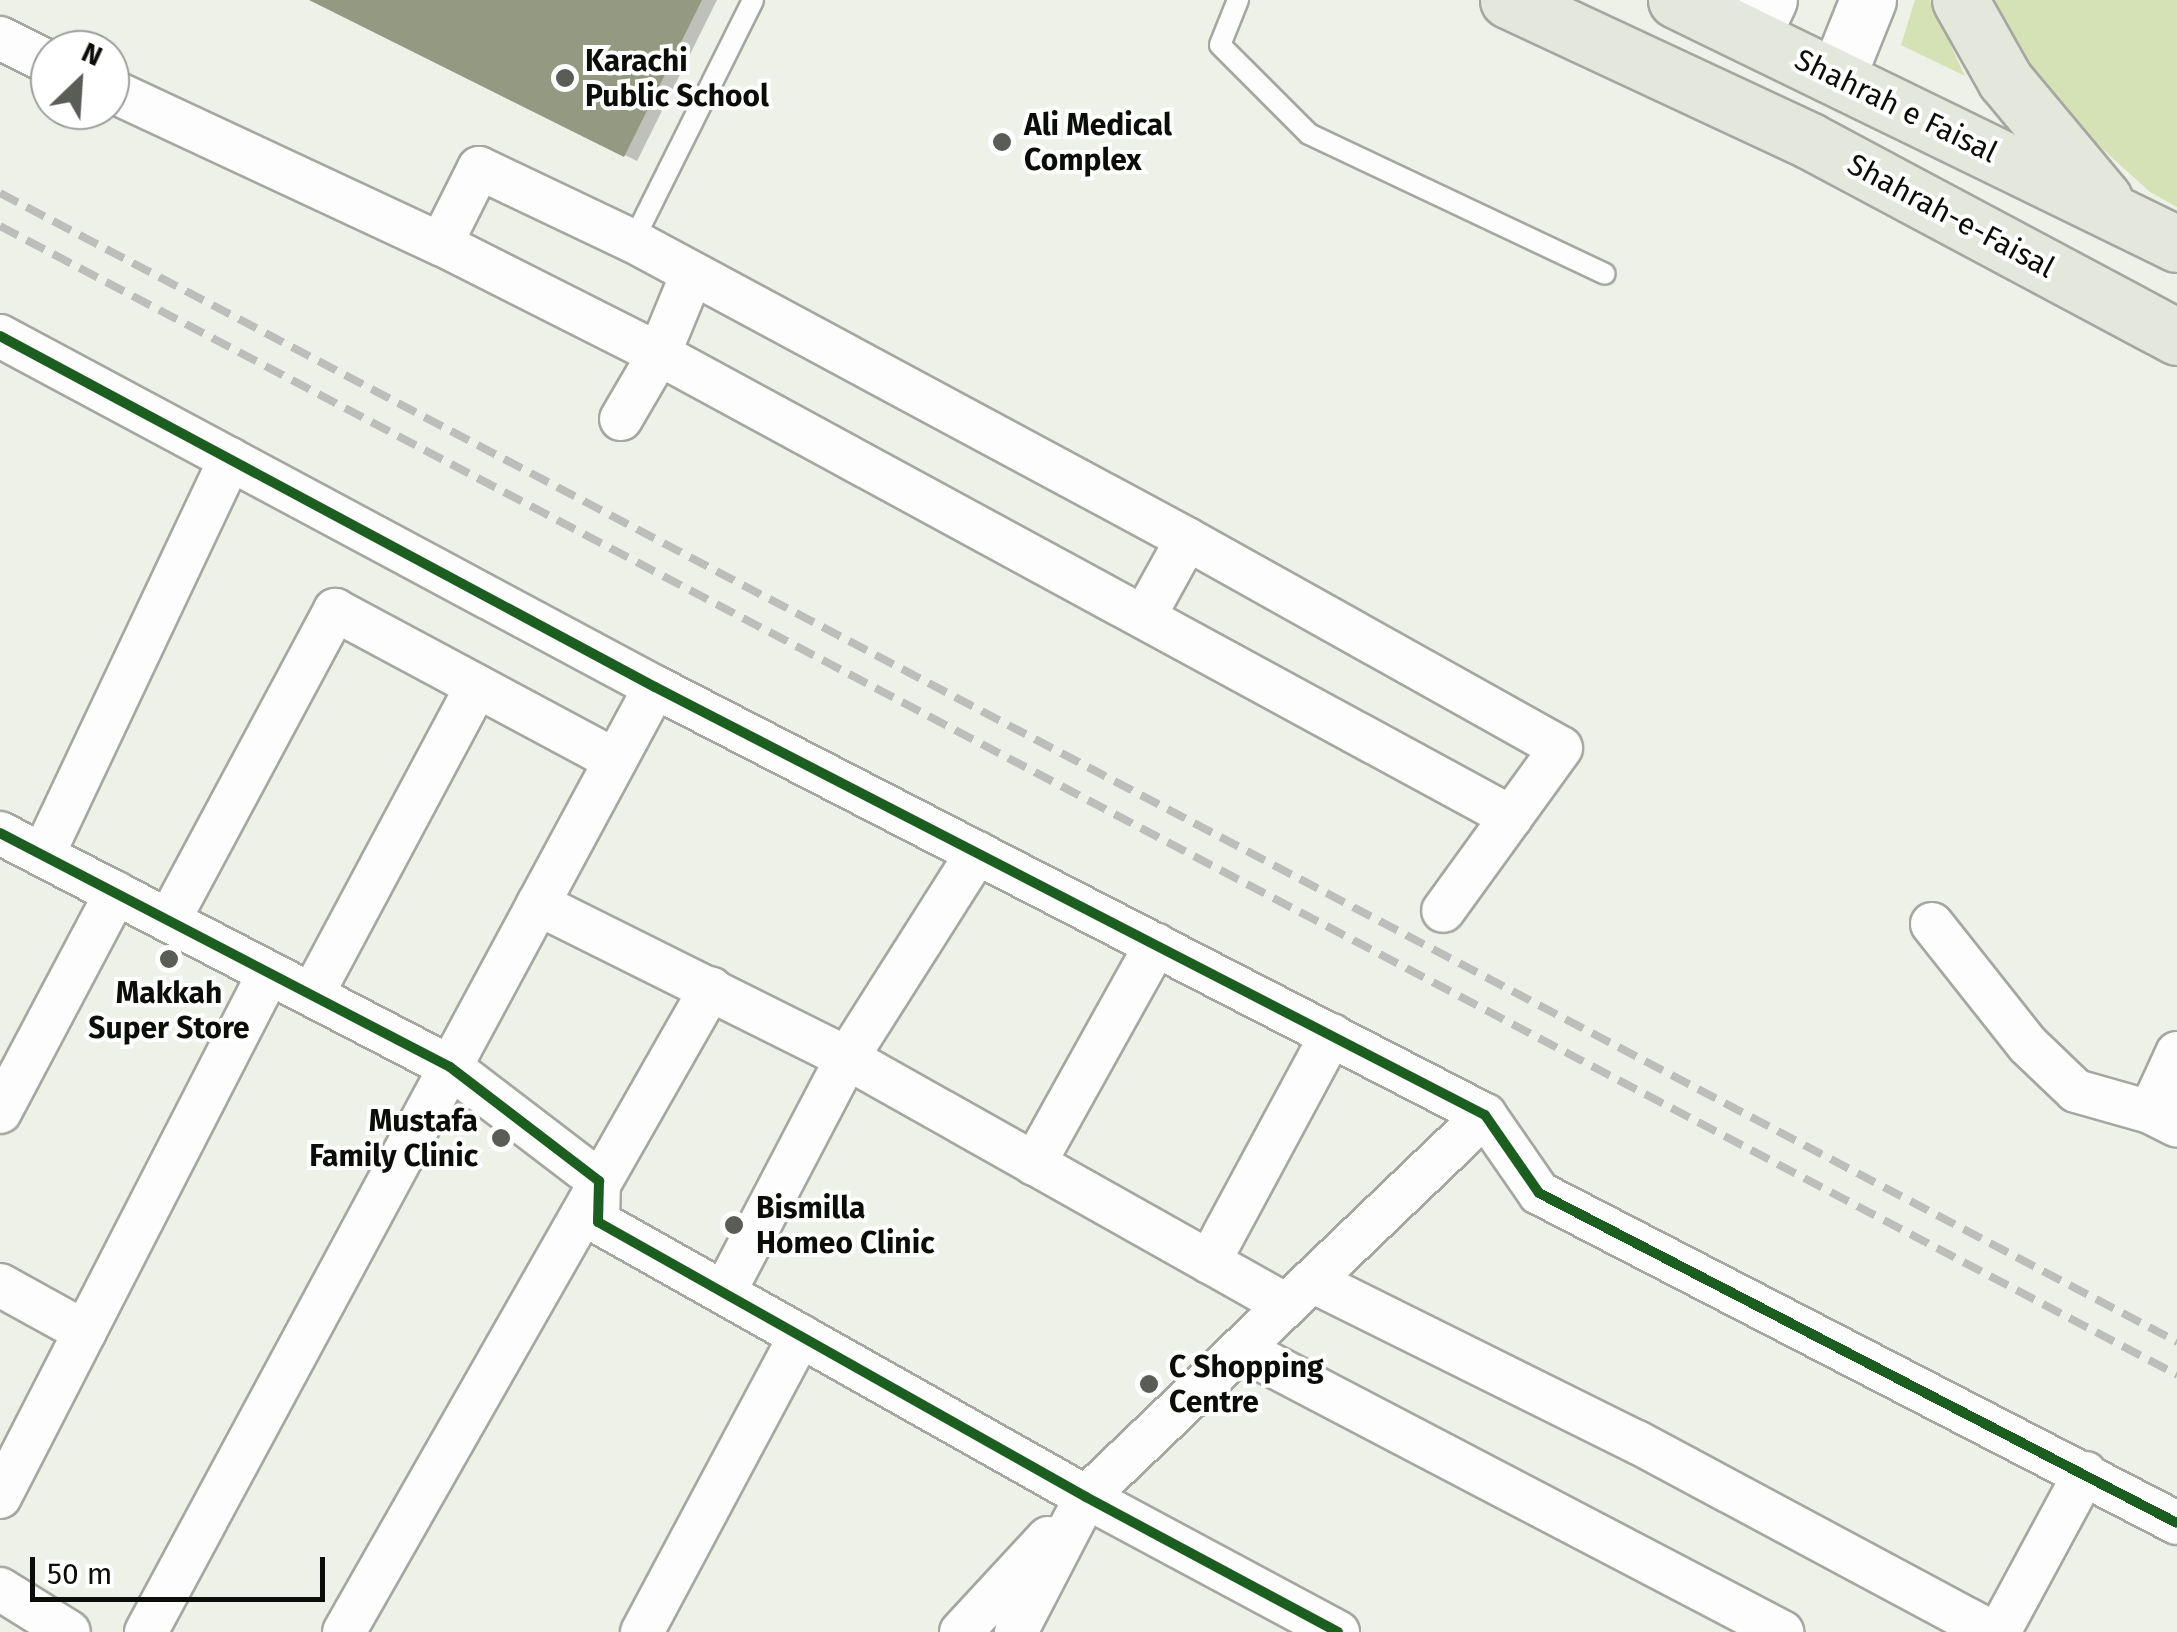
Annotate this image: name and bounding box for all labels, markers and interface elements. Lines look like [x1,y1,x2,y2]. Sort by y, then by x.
north arrow [30,30,130,130]
text: N [77,35,107,73]
street label: Shahrah e Faisal [1789,41,2003,171]
place label: Karachi Public School [585,43,769,114]
marker: Karachi Public School [554,67,576,89]
place label: Ali Medical Complex [1024,107,1172,178]
marker: Ali Medical Complex [989,129,1015,155]
street label: Shahrah-e-Faisal [1841,146,2061,286]
marker: Makkah Super Store [158,948,180,970]
place label: Makkah Super Store [88,975,250,1046]
place label: Mustafa Family Clinic [309,1103,478,1174]
marker: Mustafa Family Clinic [488,1125,514,1151]
place label: Bismilla Homeo Clinic [756,1190,934,1260]
marker: Bismilla Homeo Clinic [721,1212,747,1238]
place label: C Shopping Centre [1169,1349,1323,1420]
marker: C Shopping Centre [1138,1373,1160,1395]
scale bar [35,1537,330,1599]
text: 50 m [47,1556,112,1592]

